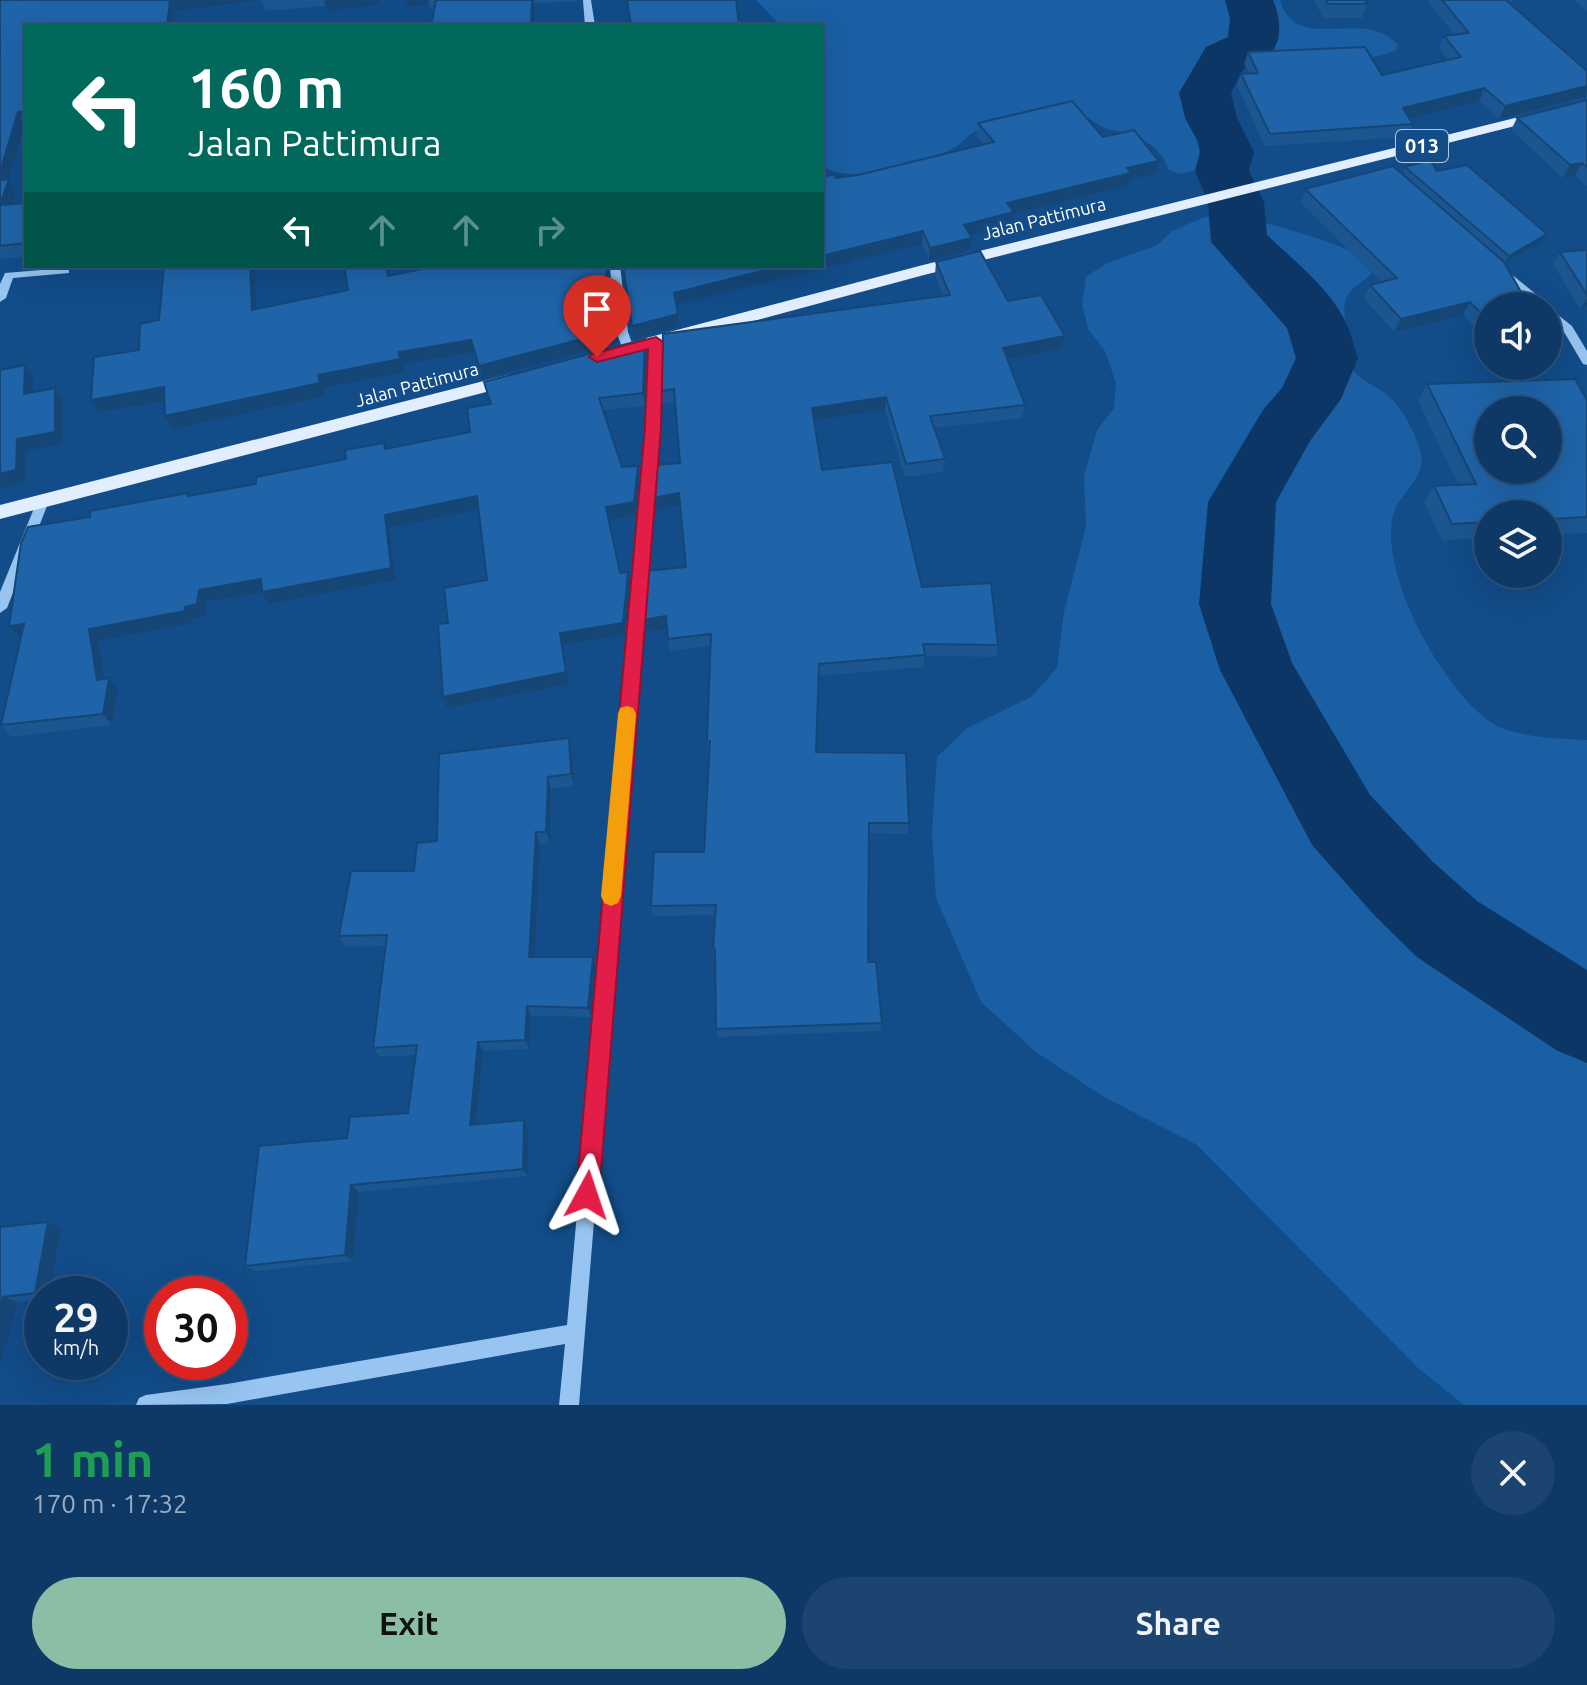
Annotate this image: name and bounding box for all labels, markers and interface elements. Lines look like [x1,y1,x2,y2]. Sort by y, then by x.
icon: left [56,56,160,160]
text: 160 m [188,56,344,119]
text: Jalan Pattimura [188,122,442,163]
road number: 013 [1396,130,1448,162]
street label: Jalan Pattimura [980,193,1108,243]
icon: left [276,208,320,252]
icon: ahead [360,208,404,252]
icon: ahead [444,208,488,252]
icon: right [528,208,572,252]
pin [563,275,631,357]
icon: arrive [575,287,619,331]
map controls [1474,292,1562,588]
button: sound [1474,292,1562,380]
street label: Jalan Pattimura [353,358,481,410]
button: search [1474,396,1562,484]
button: layers [1474,500,1562,588]
position arrow [545,1153,629,1237]
speed limit sign: 30 [144,1276,248,1380]
text: 29 [53,1295,99,1340]
text: km/h [53,1336,99,1359]
button: close [1471,1431,1555,1515]
text: 1 min [32,1432,153,1486]
text: 170 m · 17:32 [32,1489,188,1518]
button: Exit [32,1577,786,1669]
button: Share [802,1577,1555,1669]

